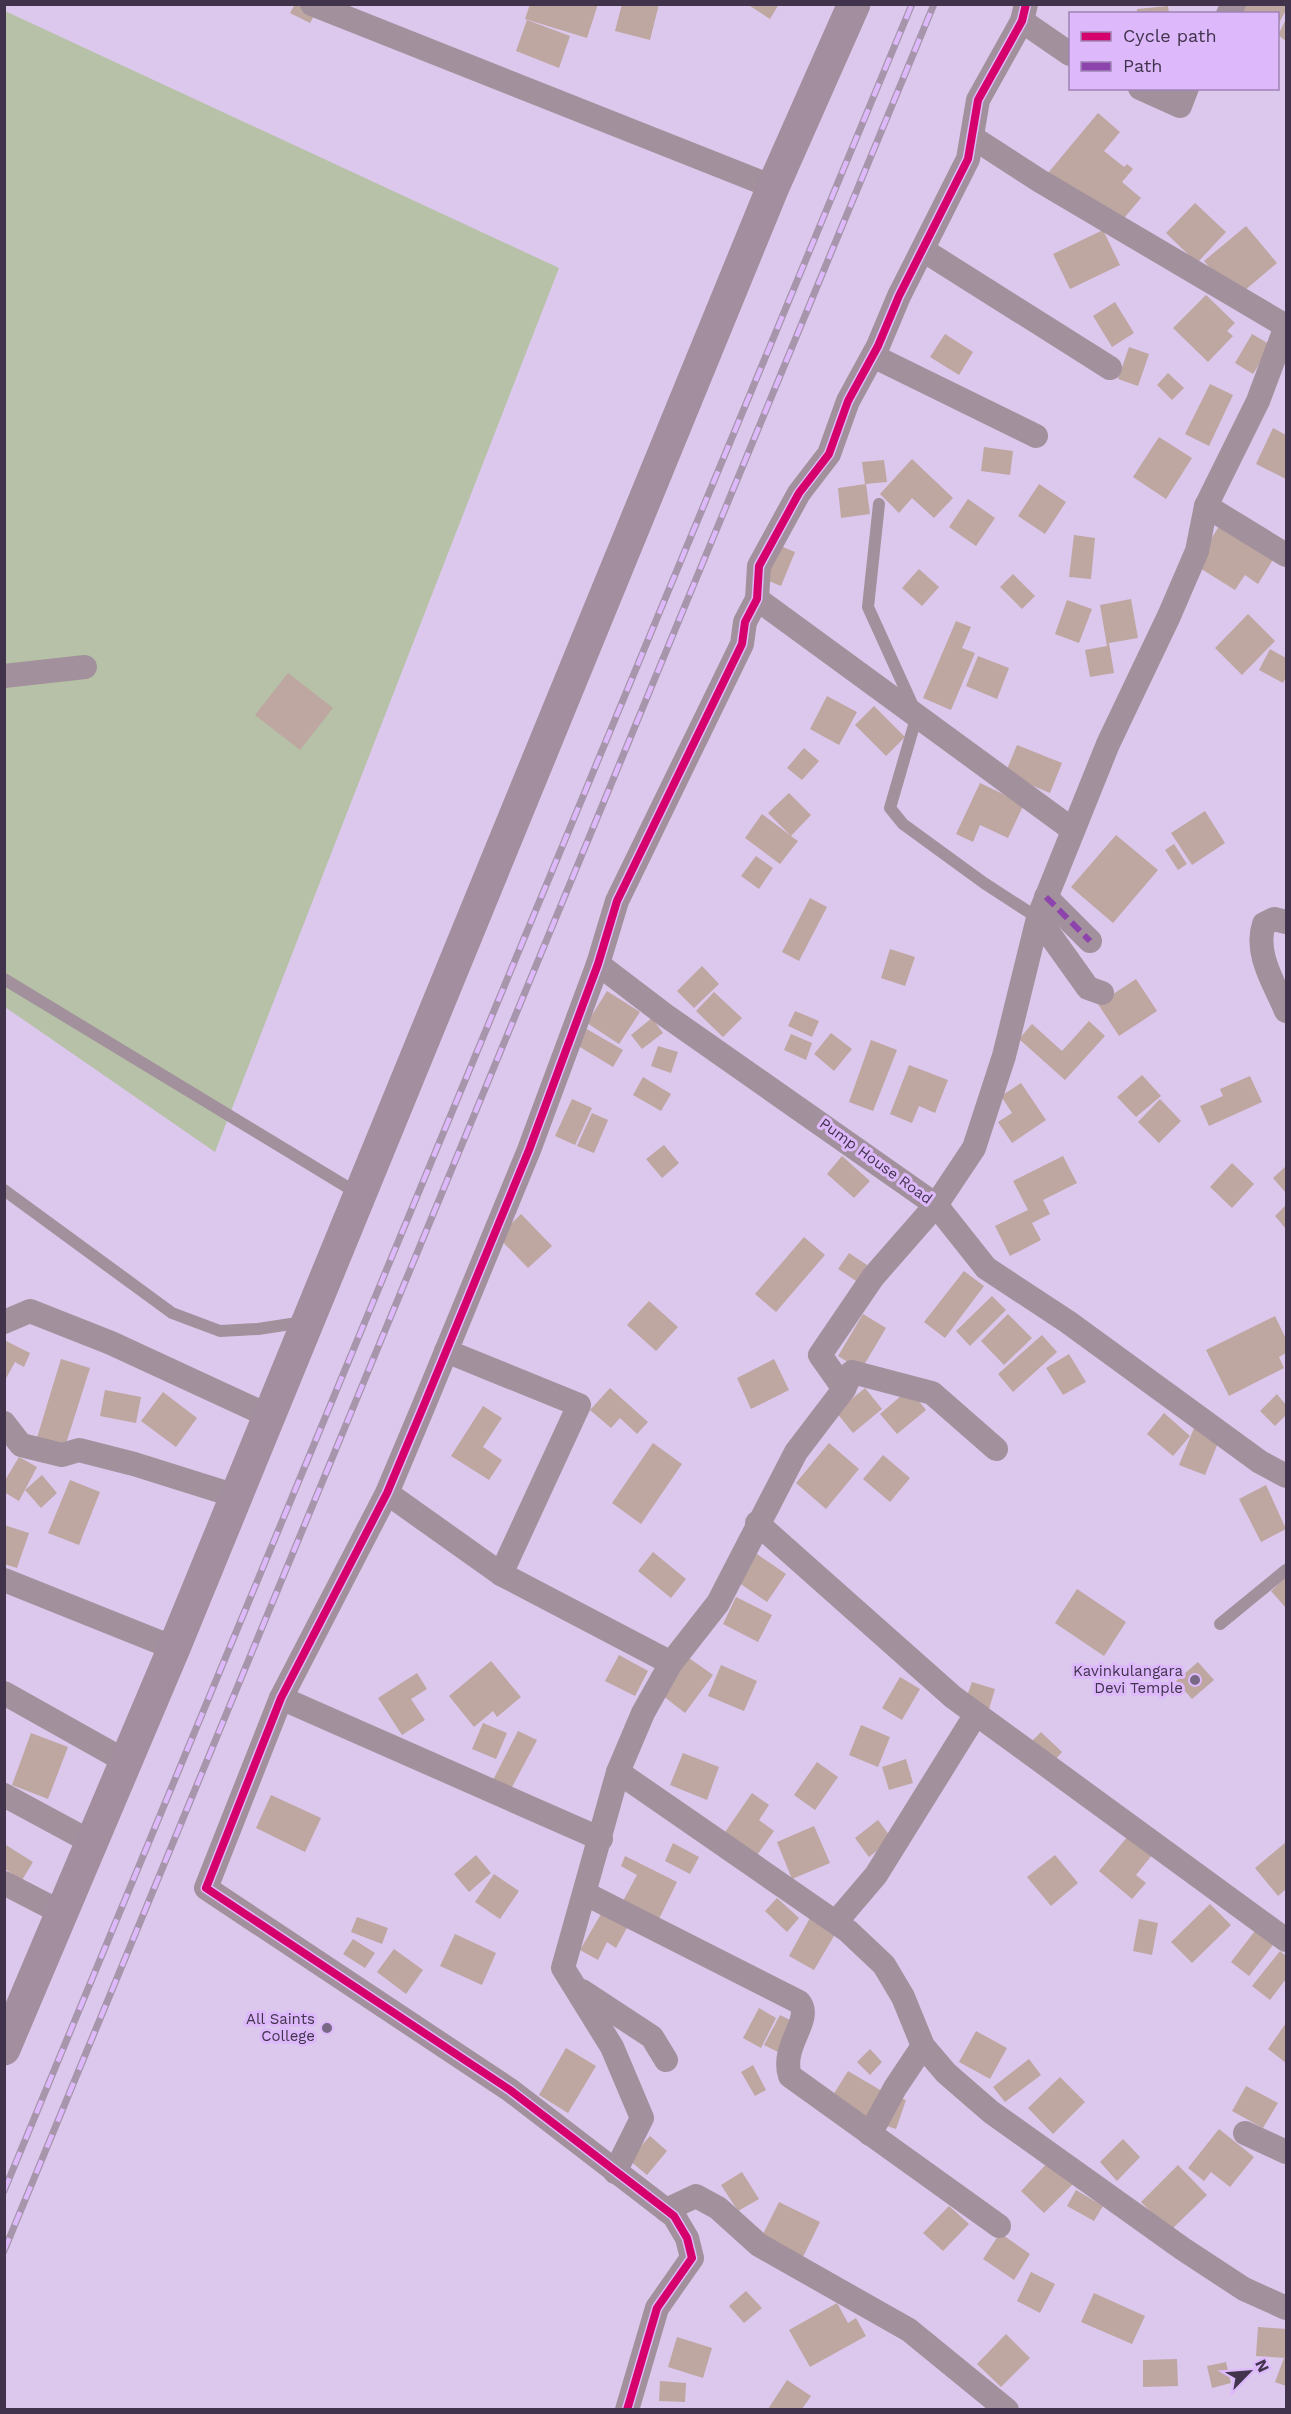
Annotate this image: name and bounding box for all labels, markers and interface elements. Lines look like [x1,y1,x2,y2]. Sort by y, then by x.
legend [1069,12,1279,90]
text: Cycle path [1123,25,1217,46]
text: Path [1123,55,1163,76]
street label: Pump House Road [816,1114,936,1208]
place label: Kavinkulangara Devi Temple [1073,1662,1184,1697]
marker: Kavinkulangara Devi Temple [1188,1673,1202,1687]
place label: All Saints College [246,2010,315,2045]
marker: All Saints College [320,2021,334,2035]
north arrow [1219,2342,1279,2402]
text: N [1251,2356,1273,2375]

